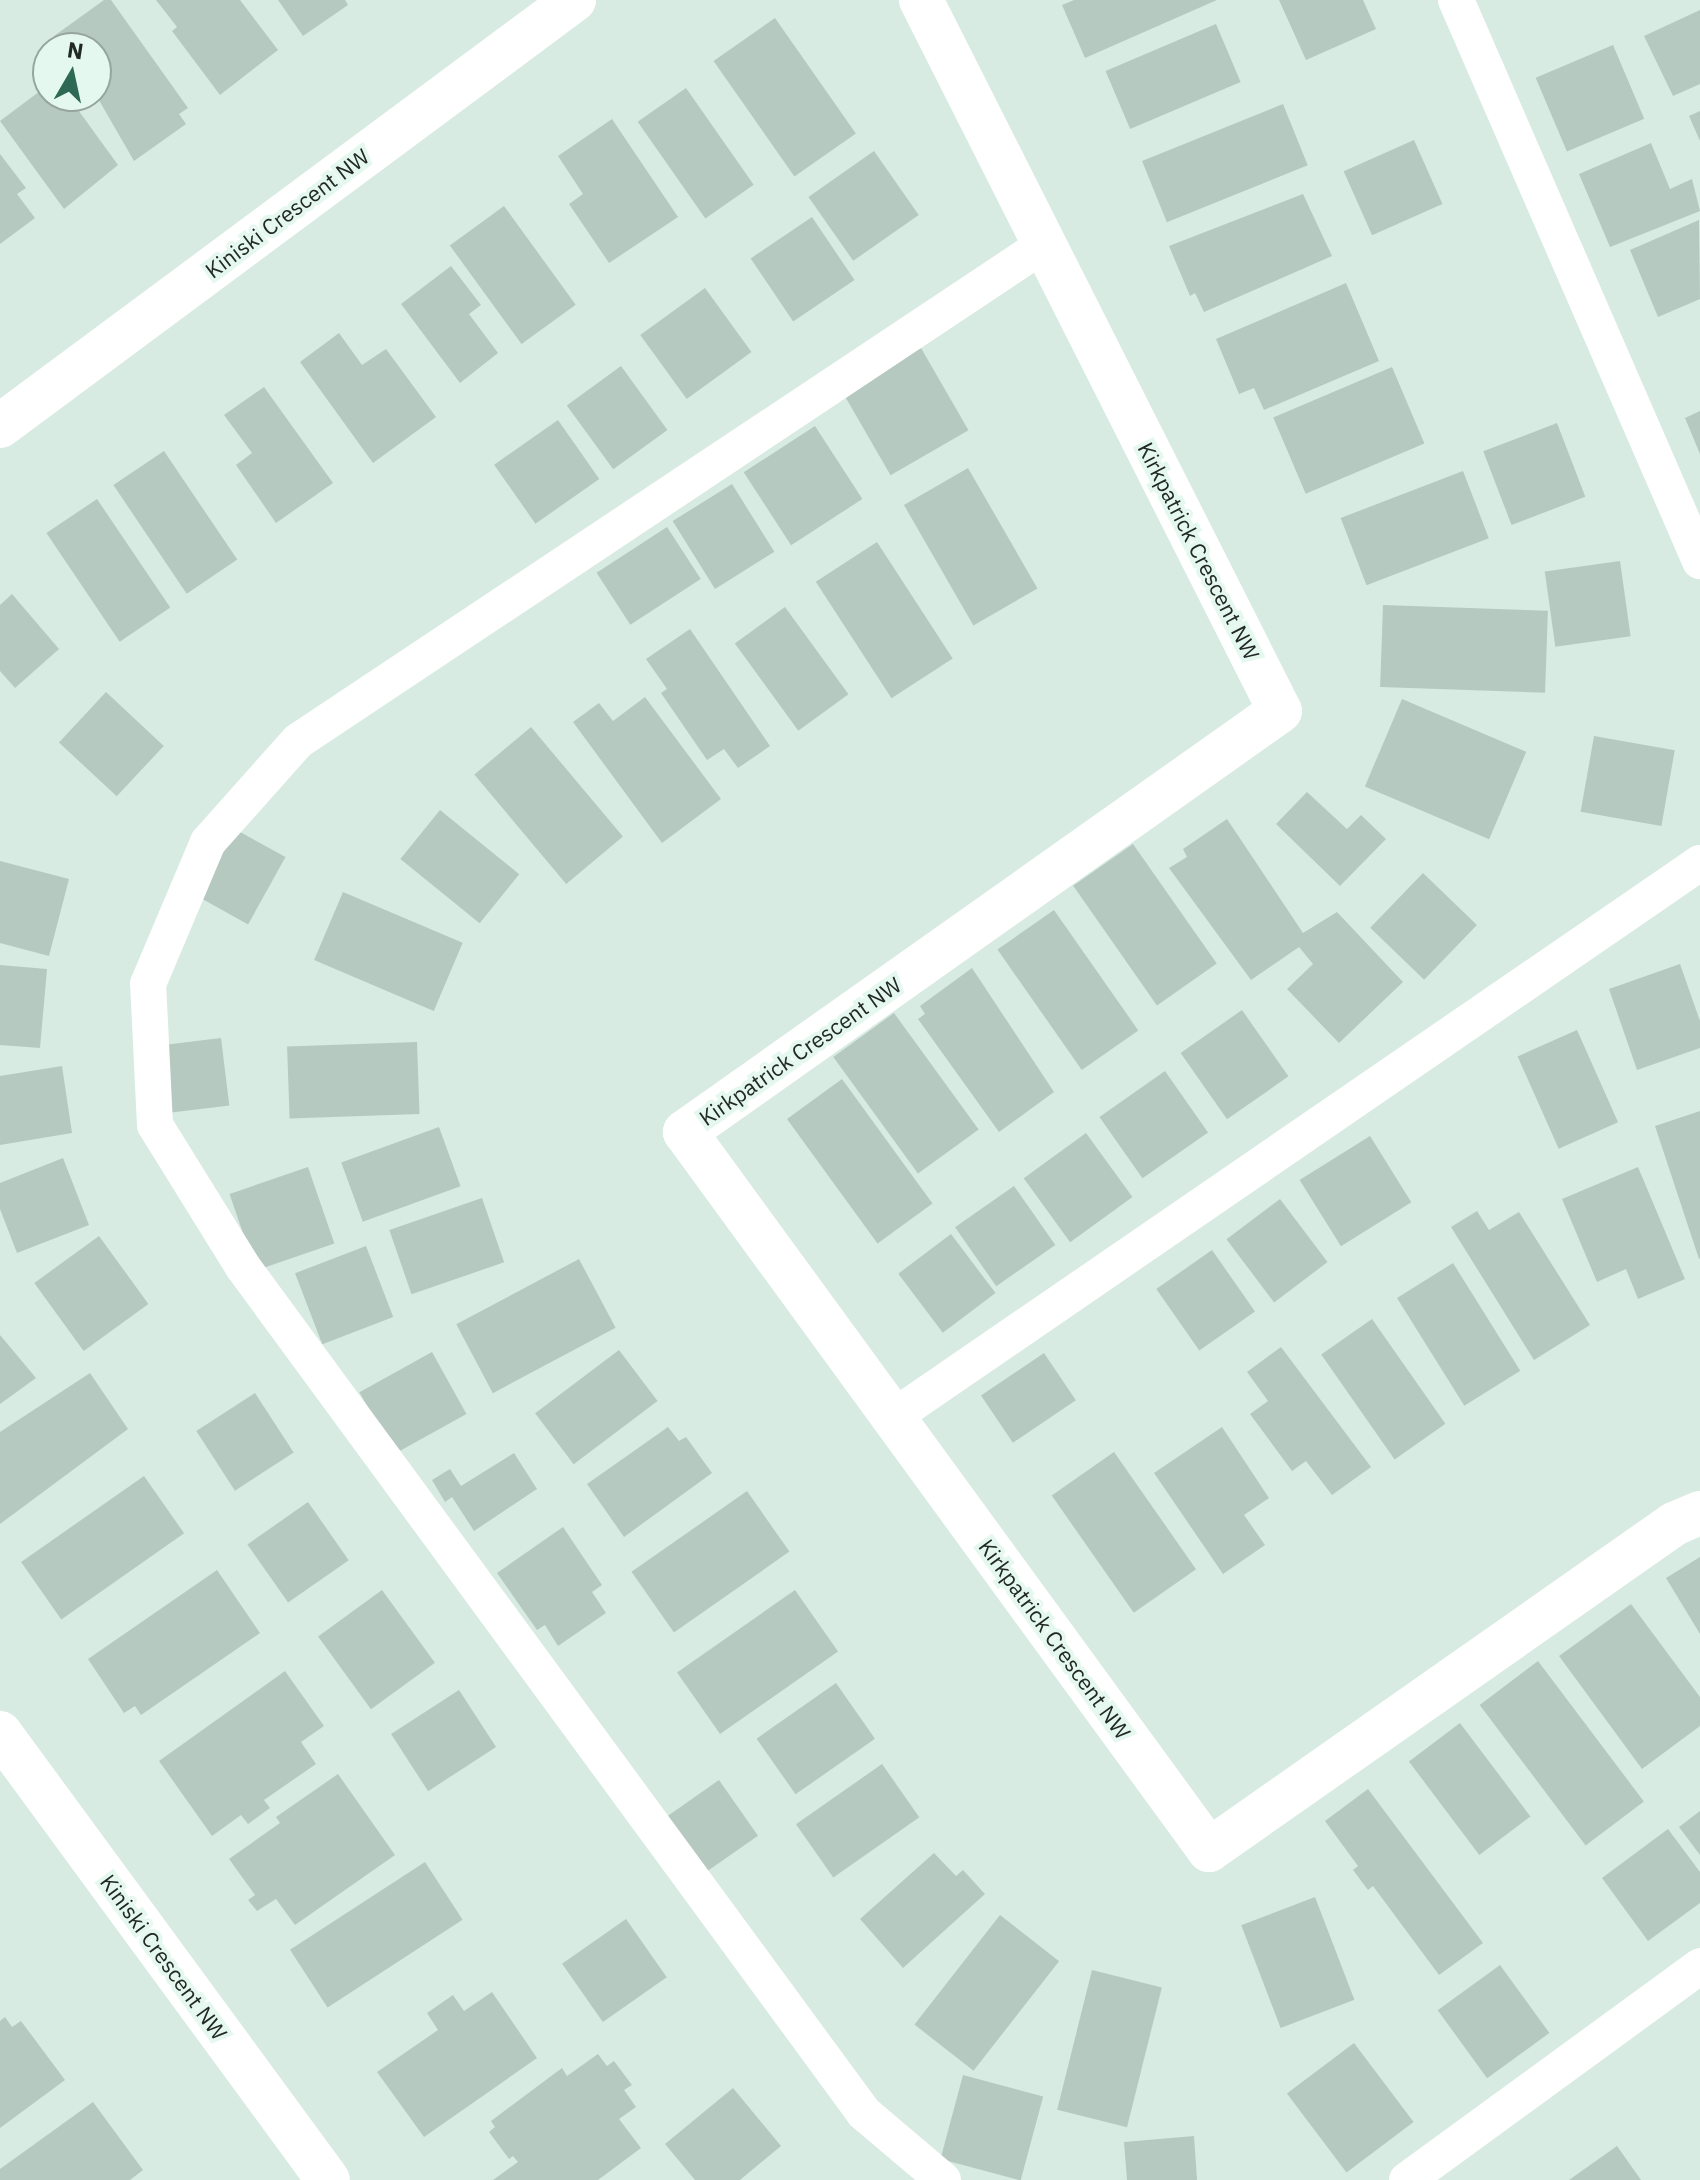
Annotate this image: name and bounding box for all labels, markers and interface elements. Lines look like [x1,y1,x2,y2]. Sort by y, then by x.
north arrow [32,32,112,112]
text: N [65,34,86,65]
street label: Kiniski Crescent NW [200,143,374,283]
street label: Kirkpatrick Crescent NW [1133,438,1265,664]
street label: Kirkpatrick Crescent NW [694,971,906,1131]
street label: Kirkpatrick Crescent NW [974,1534,1136,1744]
street label: Kiniski Crescent NW [95,1869,233,2045]

